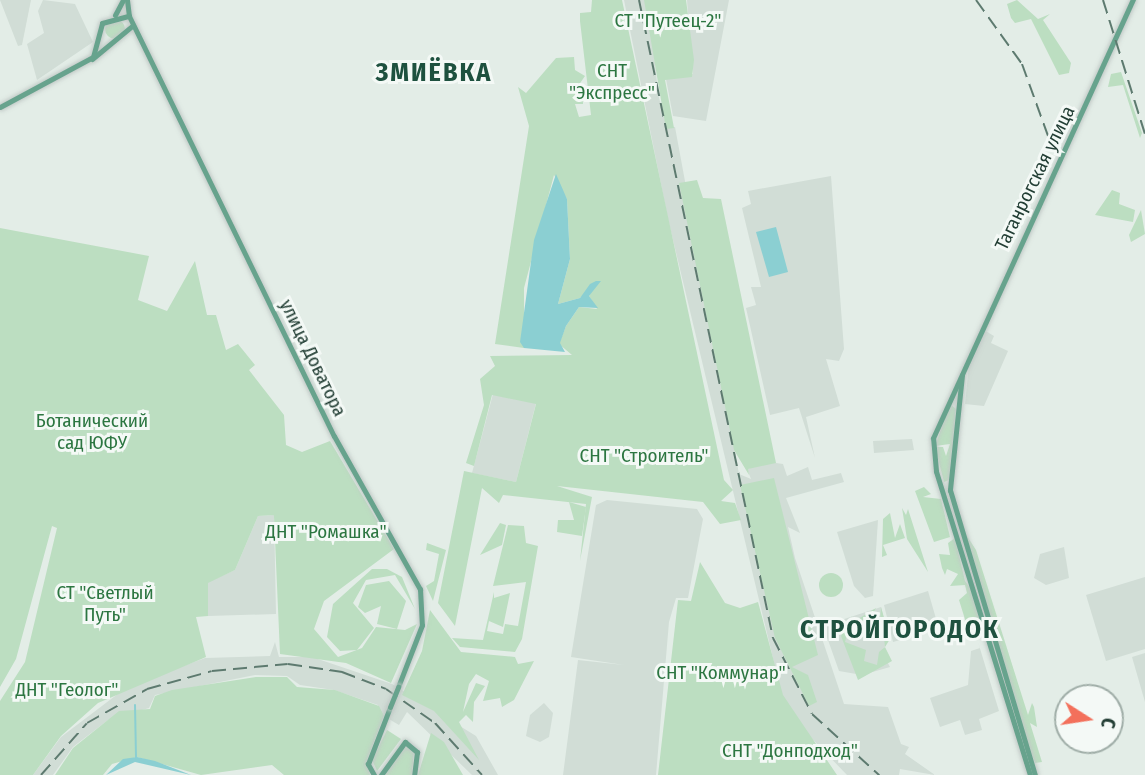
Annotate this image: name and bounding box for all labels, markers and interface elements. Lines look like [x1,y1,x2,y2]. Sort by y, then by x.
park label: СТ "Путеец-2" [615,10,721,32]
district label: ЗМИЁВКА [376,57,492,89]
park label: СНТ "Экспресс" [569,60,655,104]
street label: Таганрогская улица [990,102,1080,254]
street label: улица Доватора [275,296,351,420]
park label: Ботанический сад ЮФУ [36,410,148,454]
park label: СНТ "Строитель" [580,445,708,467]
park label: ДНТ "Ромашка" [265,521,387,543]
park label: СТ "Светлый Путь" [56,582,154,626]
district label: СТРОЙГОРОДОК [802,614,998,646]
park label: СНТ "Коммунар" [656,662,786,684]
park label: ДНТ "Геолог" [16,679,118,701]
north arrow [1054,684,1124,754]
text: С [1096,716,1120,730]
park label: СНТ "Донподход" [722,740,858,762]

